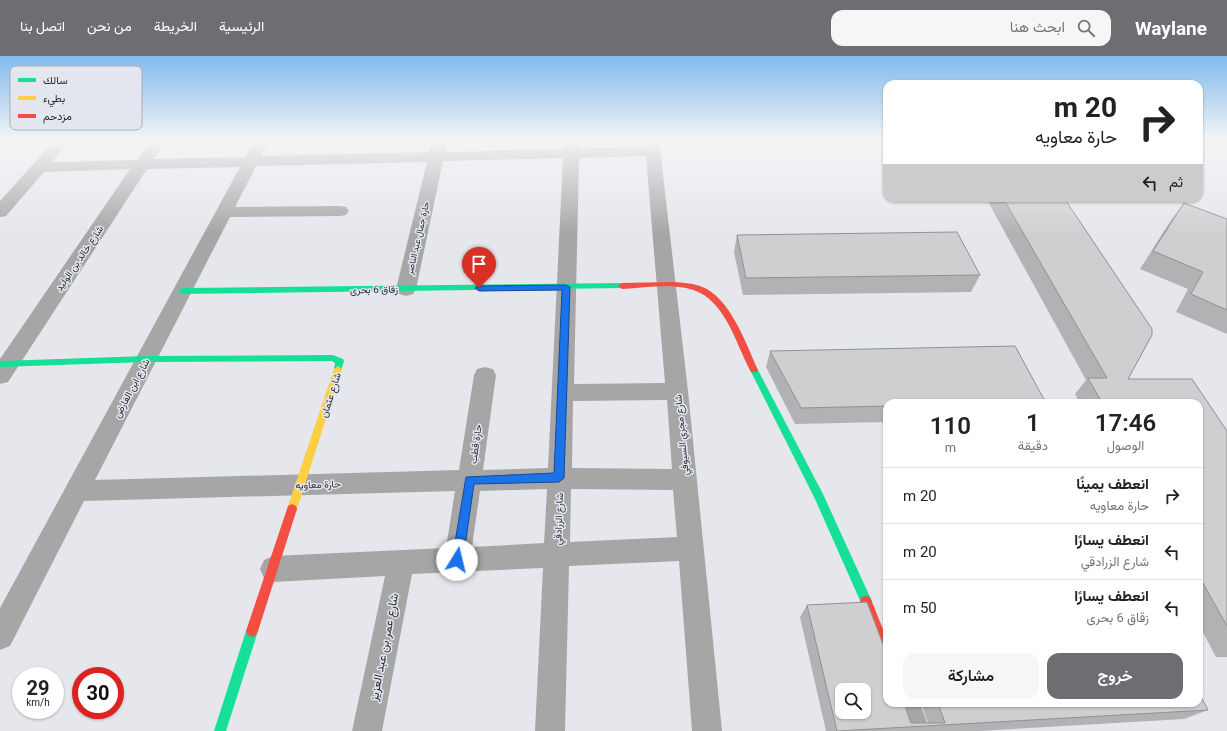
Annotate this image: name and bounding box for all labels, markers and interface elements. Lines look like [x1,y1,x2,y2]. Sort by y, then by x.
search box [831,10,1111,46]
icon: search [1075,17,1097,39]
text: Waylane [1135,17,1207,40]
text: اتصل بنا [20,18,65,34]
text: من نحن [87,18,132,34]
text: الخريطة [154,18,197,34]
text: الرئيسية [219,18,264,34]
text: ابحث هنا [1010,18,1065,36]
legend [10,66,142,130]
text: سالك [43,74,68,87]
text: 20 m [1054,91,1117,124]
text: بطيء [43,92,65,108]
icon: right [1131,96,1183,148]
text: مزدحم [43,110,72,124]
text: حارة معاويه [1035,126,1117,147]
icon: left [1139,172,1161,194]
text: ثم [1169,173,1183,191]
street label: حارة جمال عبد الناصر [405,201,432,277]
street label: شارع خالد بن الوليد [53,223,106,294]
pin [462,247,496,288]
icon: arrive [468,253,490,275]
street label: زقاق 6 بحرى [350,284,398,296]
street label: شارع ابن الفارض [111,357,153,420]
street label: شارع عثمان [318,371,344,419]
street label: شارع مجري السيوفي [672,394,694,476]
text: 1 [1026,409,1040,437]
text: 17:46 [1095,409,1156,437]
text: 110 [930,412,971,440]
street label: حارة قطب [467,423,485,465]
text: دقيقة [1018,438,1048,453]
text: الوصول [1107,438,1144,453]
text: m [945,440,956,455]
text: انعطف يمينًا [1076,475,1149,493]
street label: حارة معاويه [295,478,341,492]
icon: right [1161,485,1183,507]
text: 20 m [903,487,937,505]
street label: شارع الزرادقي [552,493,568,546]
text: حارة معاويه [1090,498,1149,513]
text: انعطف يسارًا [1074,531,1149,549]
position arrow [436,539,478,581]
icon: left [1161,541,1183,563]
text: 20 m [903,543,937,561]
text: شارع الزرادقي [1081,554,1149,569]
text: انعطف يسارًا [1074,587,1149,605]
street label: شارع عمر بن عبد العزيز [367,592,403,703]
icon: left [1161,597,1183,619]
text: 50 m [903,599,937,617]
text: زقاق 6 بحرى [1086,610,1149,625]
button: مشاركة [903,653,1039,699]
button: خروج [1047,653,1183,699]
speed limit sign: 30 [72,667,124,719]
text: 29 [27,676,49,700]
map controls [835,683,871,719]
button: search [835,683,871,719]
text: km/h [26,697,50,708]

